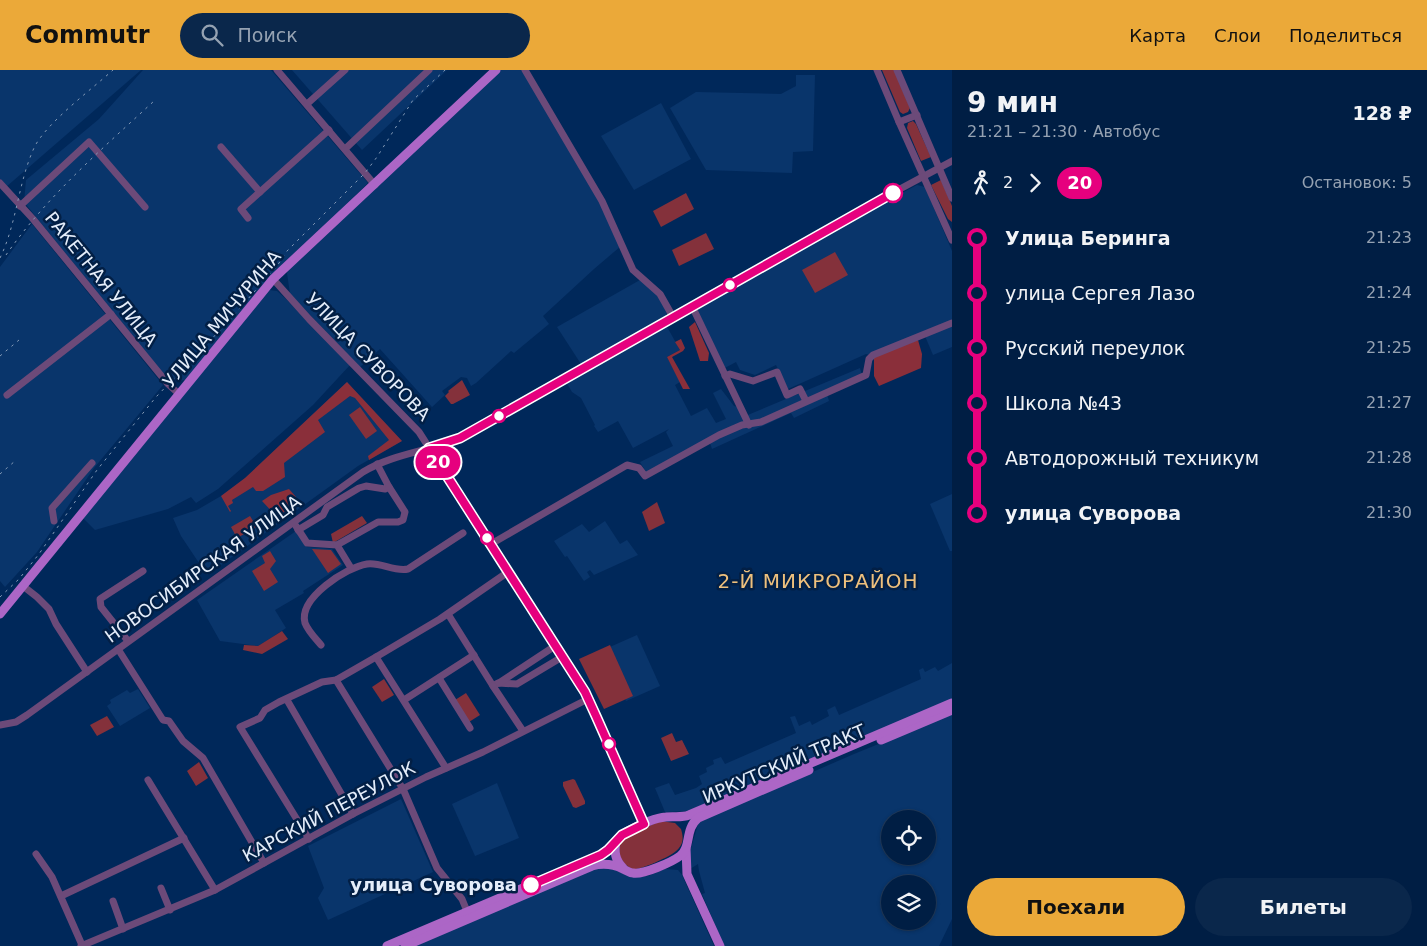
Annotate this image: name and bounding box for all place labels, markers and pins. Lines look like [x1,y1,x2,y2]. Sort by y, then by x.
unlabelled marker [883,183,903,203]
unlabelled marker [723,278,737,292]
unlabelled marker [492,409,506,423]
unlabelled marker [480,531,494,545]
unlabelled marker [602,737,616,751]
place label: улица Суворова [350,874,517,895]
marker: улица Суворова [521,875,541,895]

